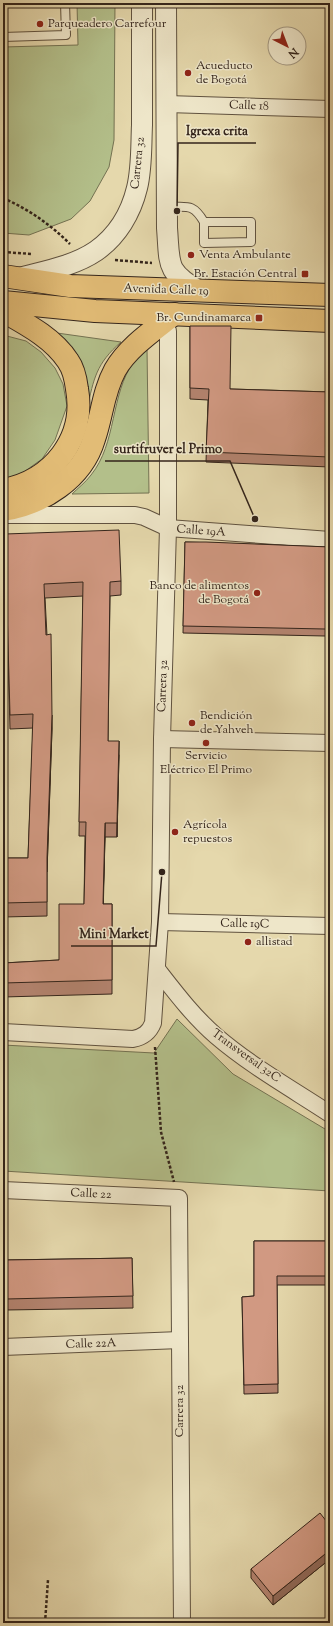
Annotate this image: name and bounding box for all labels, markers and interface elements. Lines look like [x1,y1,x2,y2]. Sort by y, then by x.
place label: Parqueadero Carrefour [48,15,167,33]
marker: Parqueadero Carrefour [35,19,45,29]
north arrow [267,26,307,66]
text: N [284,43,302,62]
place label: Acueducto de Bogotá [196,57,253,89]
marker: Acueducto de Bogotá [183,68,193,78]
street label: Calle 18 [229,96,269,116]
callout: Igrexa crita [178,118,256,143]
text: Igrexa crita [186,123,248,141]
street label: Carrera 32 [126,136,150,190]
place label: Venta Ambulante [199,246,291,264]
marker: Venta Ambulante [186,250,196,260]
place label: Br. Estación Central [194,265,298,283]
marker: Br. Estación Central [300,269,310,279]
street label: Avenida Calle 19 [123,280,209,300]
place label: Br. Cundinamarca [157,309,251,327]
marker: Br. Cundinamarca [254,313,264,323]
callout: surtifruver el Primo [105,436,230,461]
text: surtifruver el Primo [114,441,222,459]
street label: Calle 19A [176,520,226,542]
place label: Banco de alimentos de Bogotá [150,577,249,609]
marker: Banco de alimentos de Bogotá [252,588,262,598]
street label: Carrera 32 [153,659,173,713]
place label: Bendición de Yahveh [200,707,254,739]
marker: Bendición de Yahveh [187,718,197,728]
marker: Servicio Eléctrico El Primo [201,738,211,748]
place label: Servicio Eléctrico El Primo [160,747,252,779]
place label: Agrícola repuestos [183,816,233,848]
marker: Agrícola repuestos [170,827,180,837]
street label: Calle 19C [220,915,270,933]
callout: Mini Market [71,921,156,946]
text: Mini Market [79,926,149,944]
place label: allistad [256,933,293,951]
marker: allistad [243,937,253,947]
street label: Transversal 32C [208,1025,284,1087]
street label: Calle 22 [70,1184,112,1204]
street label: Calle 22A [65,1334,117,1354]
street label: Carrera 32 [171,1384,189,1437]

